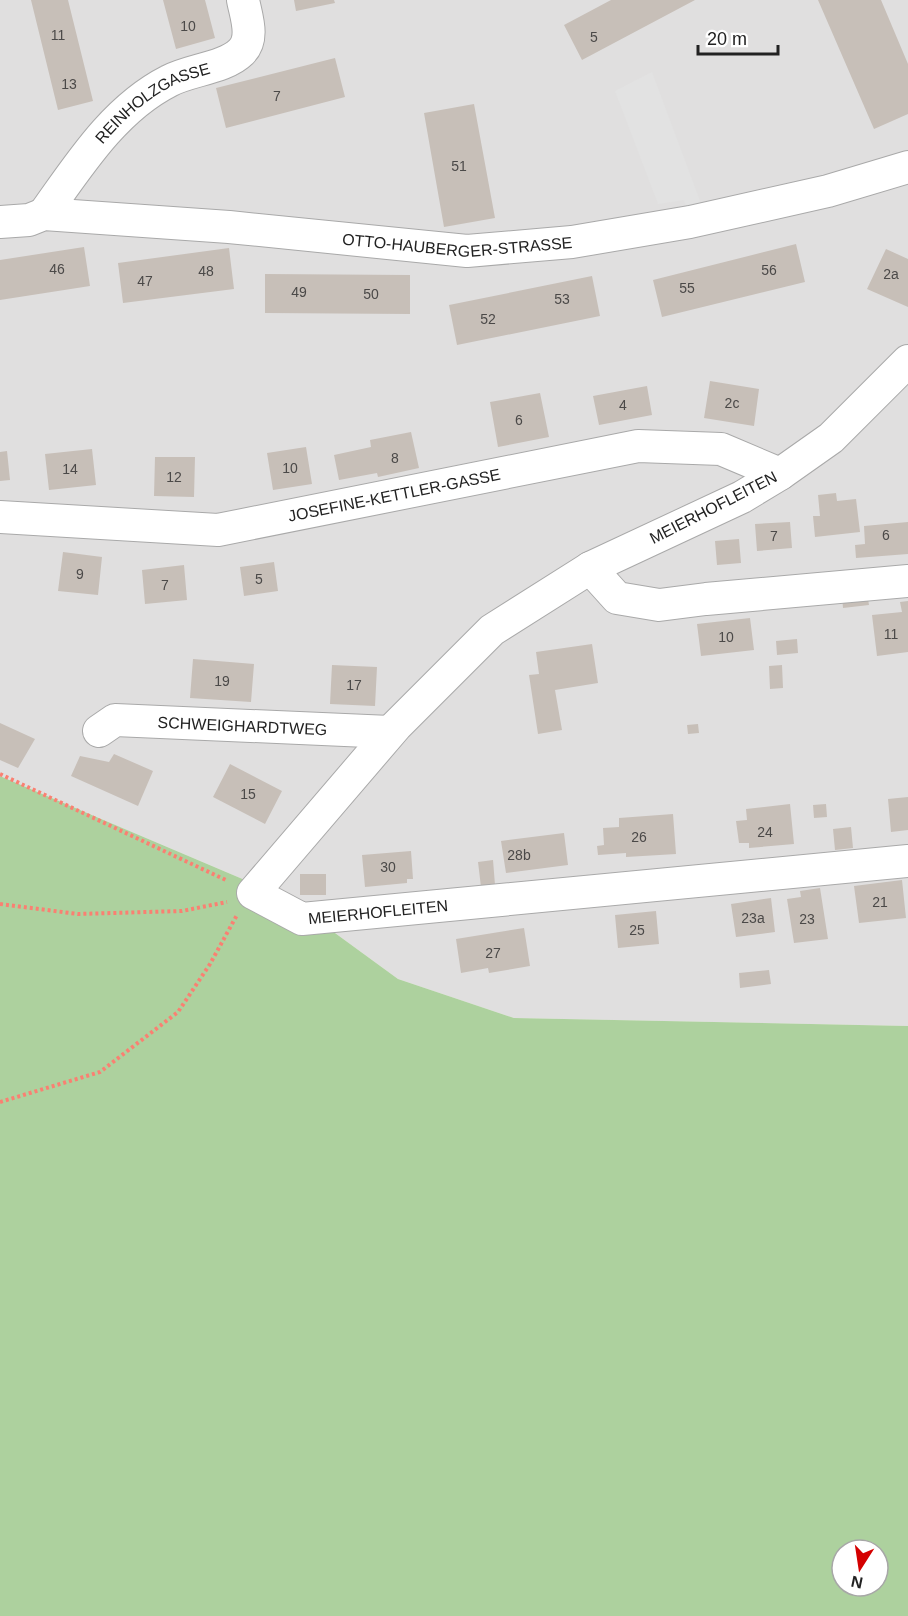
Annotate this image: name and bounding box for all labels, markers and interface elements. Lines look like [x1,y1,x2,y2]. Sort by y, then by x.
house number: 10 [180,18,196,34]
scale bar [698,18,778,56]
house number: 11 [51,27,65,43]
house number: 5 [590,29,598,45]
text: 20 m [707,29,747,49]
street label: REINHOLZGASSE [92,60,212,147]
house number: 13 [61,76,77,92]
house number: 7 [273,88,281,104]
house number: 51 [451,158,467,174]
street label: OTTO-HAUBERGER-STRASSE [341,230,573,260]
house number: 46 [49,261,65,277]
house number: 56 [761,262,777,278]
house number: 48 [198,263,214,279]
house number: 2a [883,266,899,282]
house number: 47 [137,273,153,289]
house number: 55 [679,280,695,296]
house number: 49 [291,284,307,300]
house number: 50 [363,286,379,302]
house number: 53 [554,291,570,307]
house number: 52 [480,311,496,327]
house number: 2c [725,395,739,411]
house number: 4 [619,397,627,413]
house number: 6 [515,412,523,428]
house number: 8 [391,450,399,466]
house number: 10 [282,460,298,476]
house number: 14 [62,461,78,477]
street label: JOSEFINE-KETTLER-GASSE [287,466,502,525]
street label: MEIERHOFLEITEN [647,468,780,547]
house number: 12 [166,469,182,485]
house number: 6 [882,527,890,543]
house number: 7 [770,528,778,544]
house number: 9 [76,566,84,582]
house number: 5 [255,571,263,587]
house number: 7 [161,577,169,593]
house number: 11 [884,626,898,642]
house number: 10 [718,629,734,645]
house number: 19 [214,673,230,689]
house number: 17 [346,677,362,693]
street label: SCHWEIGHARDTWEG [157,714,328,738]
house number: 15 [240,786,256,802]
house number: 24 [757,824,773,840]
house number: 26 [631,829,647,845]
house number: 28b [507,847,531,863]
house number: 30 [380,859,396,875]
house number: 21 [872,894,888,910]
street label: MEIERHOFLEITEN [307,897,449,927]
house number: 23a [741,910,765,926]
house number: 23 [799,911,815,927]
house number: 25 [629,922,645,938]
house number: 27 [485,945,501,961]
north arrow [830,1538,890,1598]
text: N [850,1573,864,1592]

